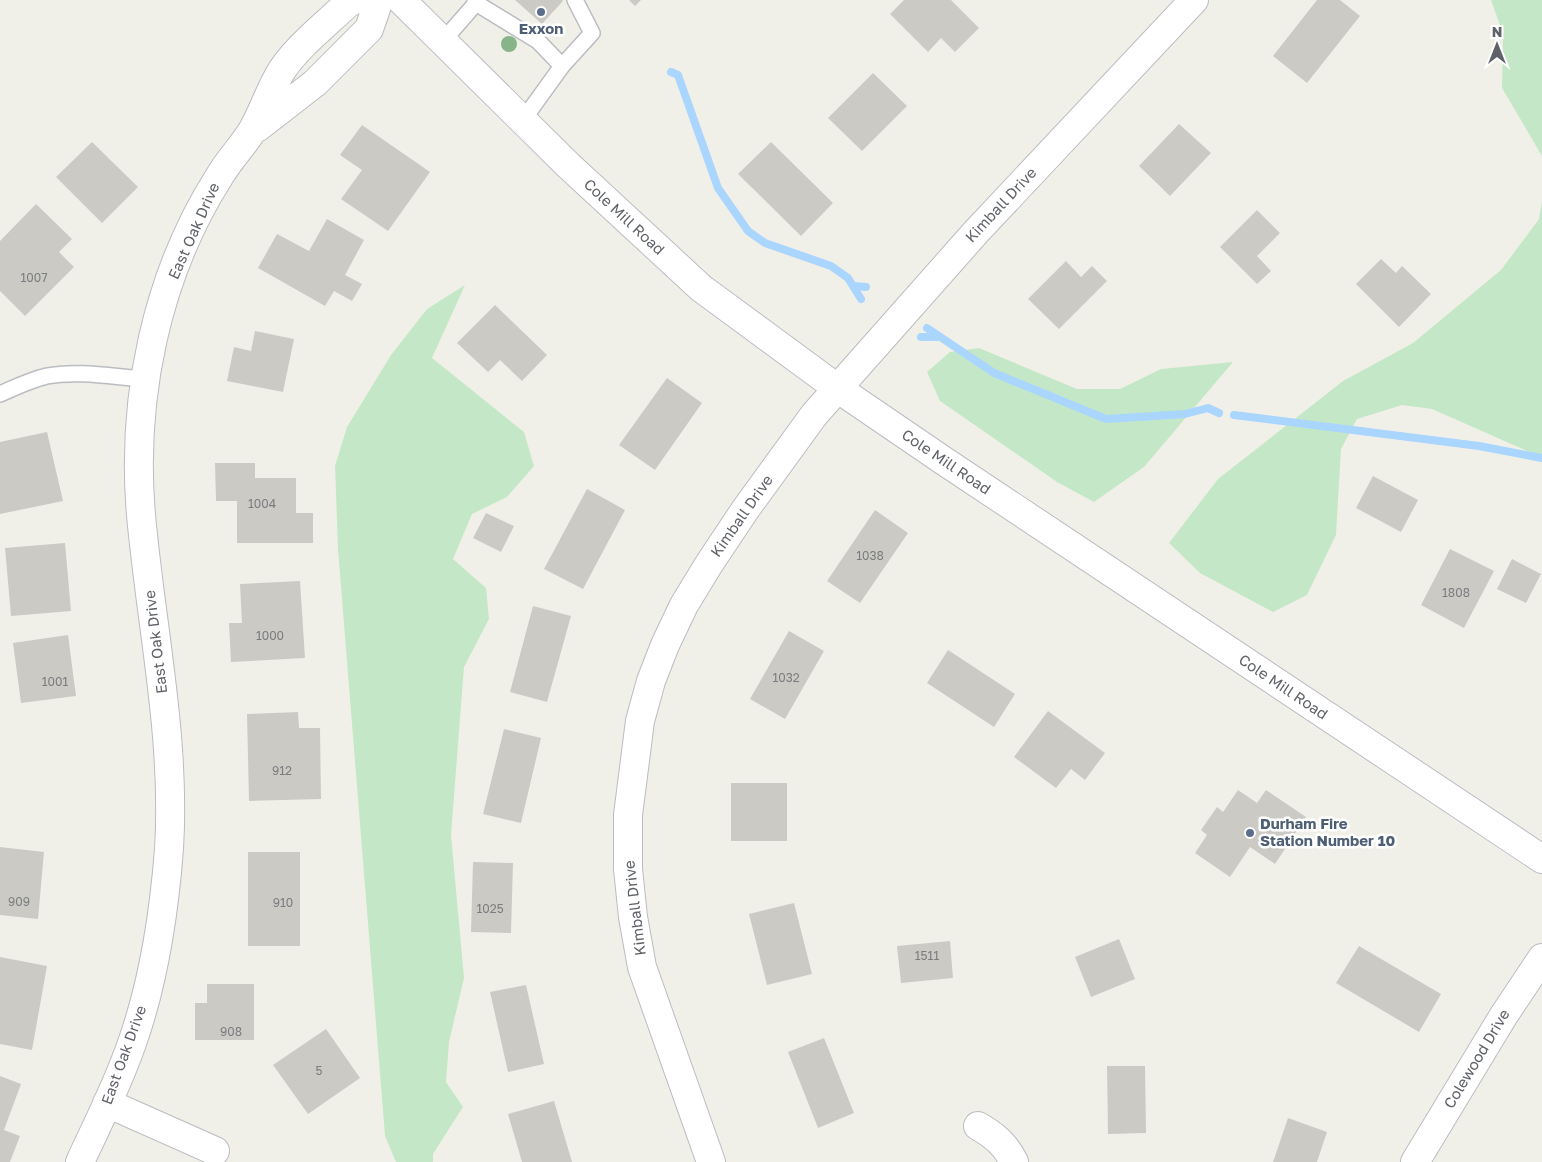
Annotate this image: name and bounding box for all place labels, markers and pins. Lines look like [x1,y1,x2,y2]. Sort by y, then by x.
marker: Exxon [535,6,547,18]
place label: Exxon [519,19,563,37]
place label: Durham Fire Station Number 10 [1260,814,1395,849]
marker: Durham Fire Station Number 10 [1244,827,1256,839]

